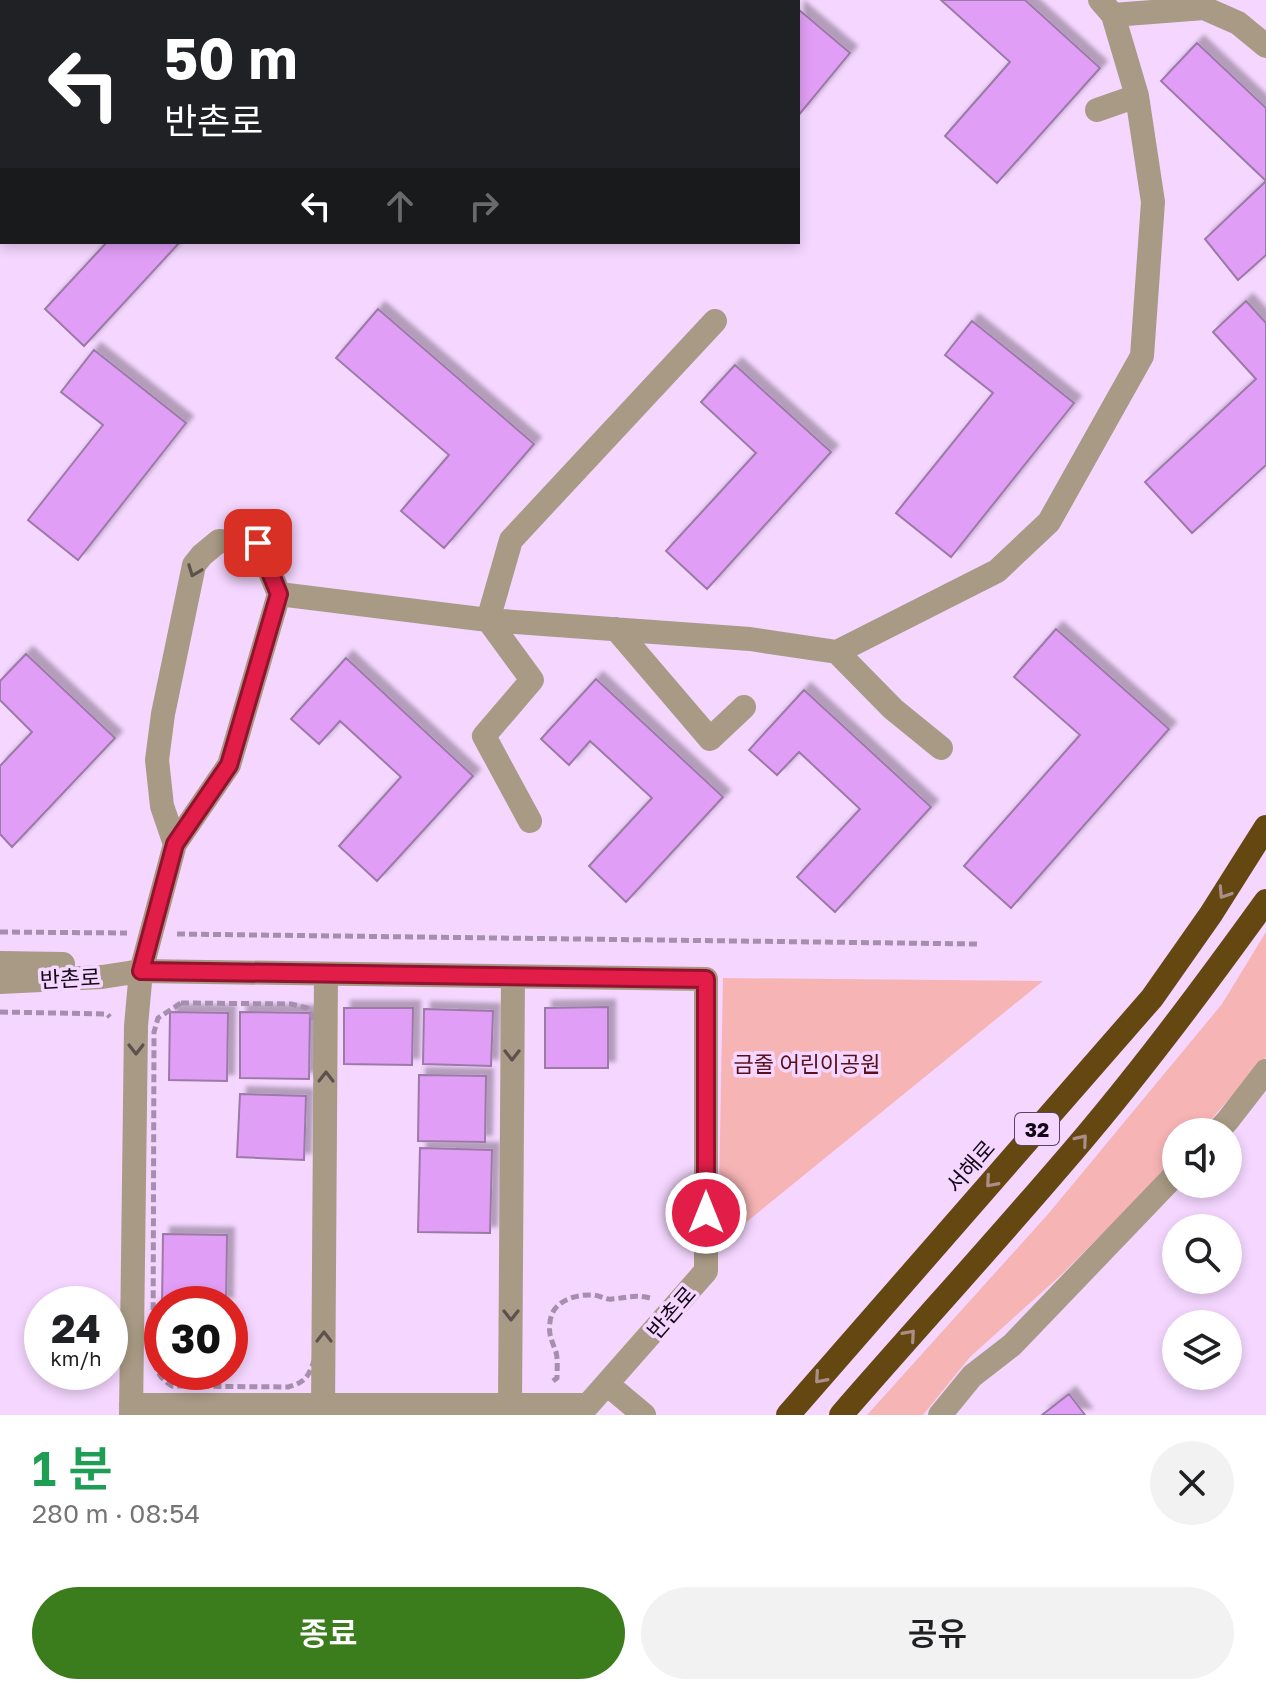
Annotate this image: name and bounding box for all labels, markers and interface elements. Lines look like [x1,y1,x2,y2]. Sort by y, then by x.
text: 50 m [164,24,298,91]
icon: left [32,32,136,136]
text: 반촌로 [164,99,263,142]
icon: left [294,184,338,228]
icon: ahead [378,184,422,228]
icon: right [462,184,506,228]
pin [224,509,292,577]
icon: arrive [236,521,280,565]
one-way arrow [187,563,204,577]
one-way arrow [1219,884,1234,899]
street label: 반촌로 [39,963,101,993]
one-way arrow [127,1043,145,1056]
one-way arrow [503,1049,521,1062]
park label: 금줄 어린이공원 [733,1050,881,1077]
one-way arrow [317,1070,335,1083]
road number: 32 [1015,1113,1059,1145]
map controls [1162,1118,1242,1390]
button: sound [1162,1118,1242,1198]
street label: 서해로 [940,1134,1000,1198]
one-way arrow [1072,1135,1087,1149]
position arrow [664,1171,748,1255]
one-way arrow [986,1173,1001,1187]
button: search [1162,1214,1242,1294]
street label: 반촌로 [641,1280,701,1344]
speed limit sign: 30 [144,1286,248,1390]
text: 24 [51,1304,101,1352]
one-way arrow [502,1309,519,1322]
button: layers [1162,1310,1242,1390]
one-way arrow [900,1329,915,1344]
one-way arrow [315,1330,333,1343]
text: km/h [51,1346,101,1370]
one-way arrow [815,1368,830,1383]
text: 1 분 [32,1439,112,1497]
button: close [1150,1441,1234,1525]
text: 280 m · 08:54 [32,1498,200,1529]
button: 종료 [32,1587,625,1679]
button: 공유 [641,1587,1234,1679]

